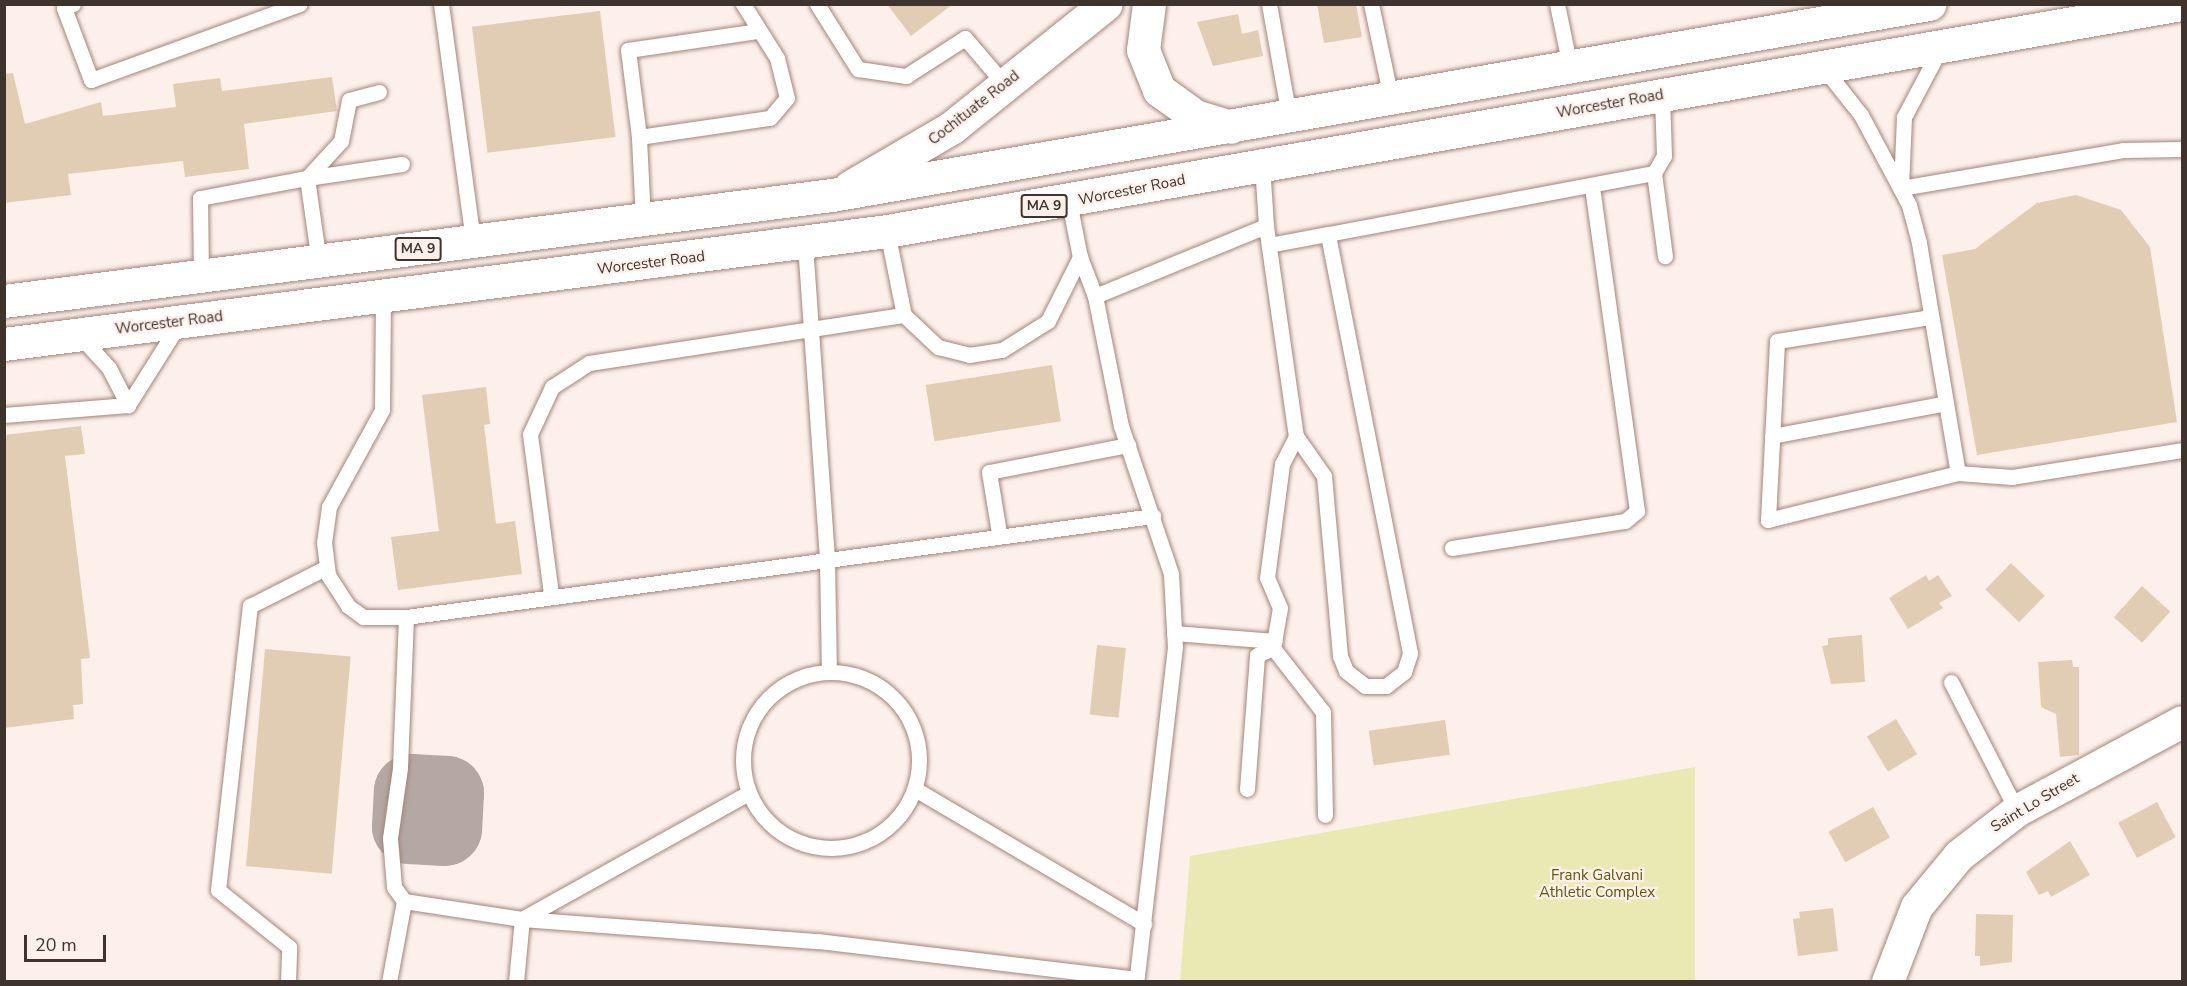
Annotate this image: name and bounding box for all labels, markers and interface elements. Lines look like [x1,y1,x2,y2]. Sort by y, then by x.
street label: Cochituate Road [925,67,1023,149]
street label: Worcester Road [1555,86,1665,122]
street label: Worcester Road [1077,171,1187,209]
road number: MA 9 [1020,195,1068,217]
road number: MA 9 [394,238,442,260]
street label: Worcester Road [596,247,706,279]
street label: Worcester Road [114,307,224,339]
street label: Saint Lo Street [1988,770,2082,836]
park label: Frank Galvani Athletic Complex [1539,866,1655,901]
scale bar [27,923,110,961]
text: 20 m [35,933,77,957]

